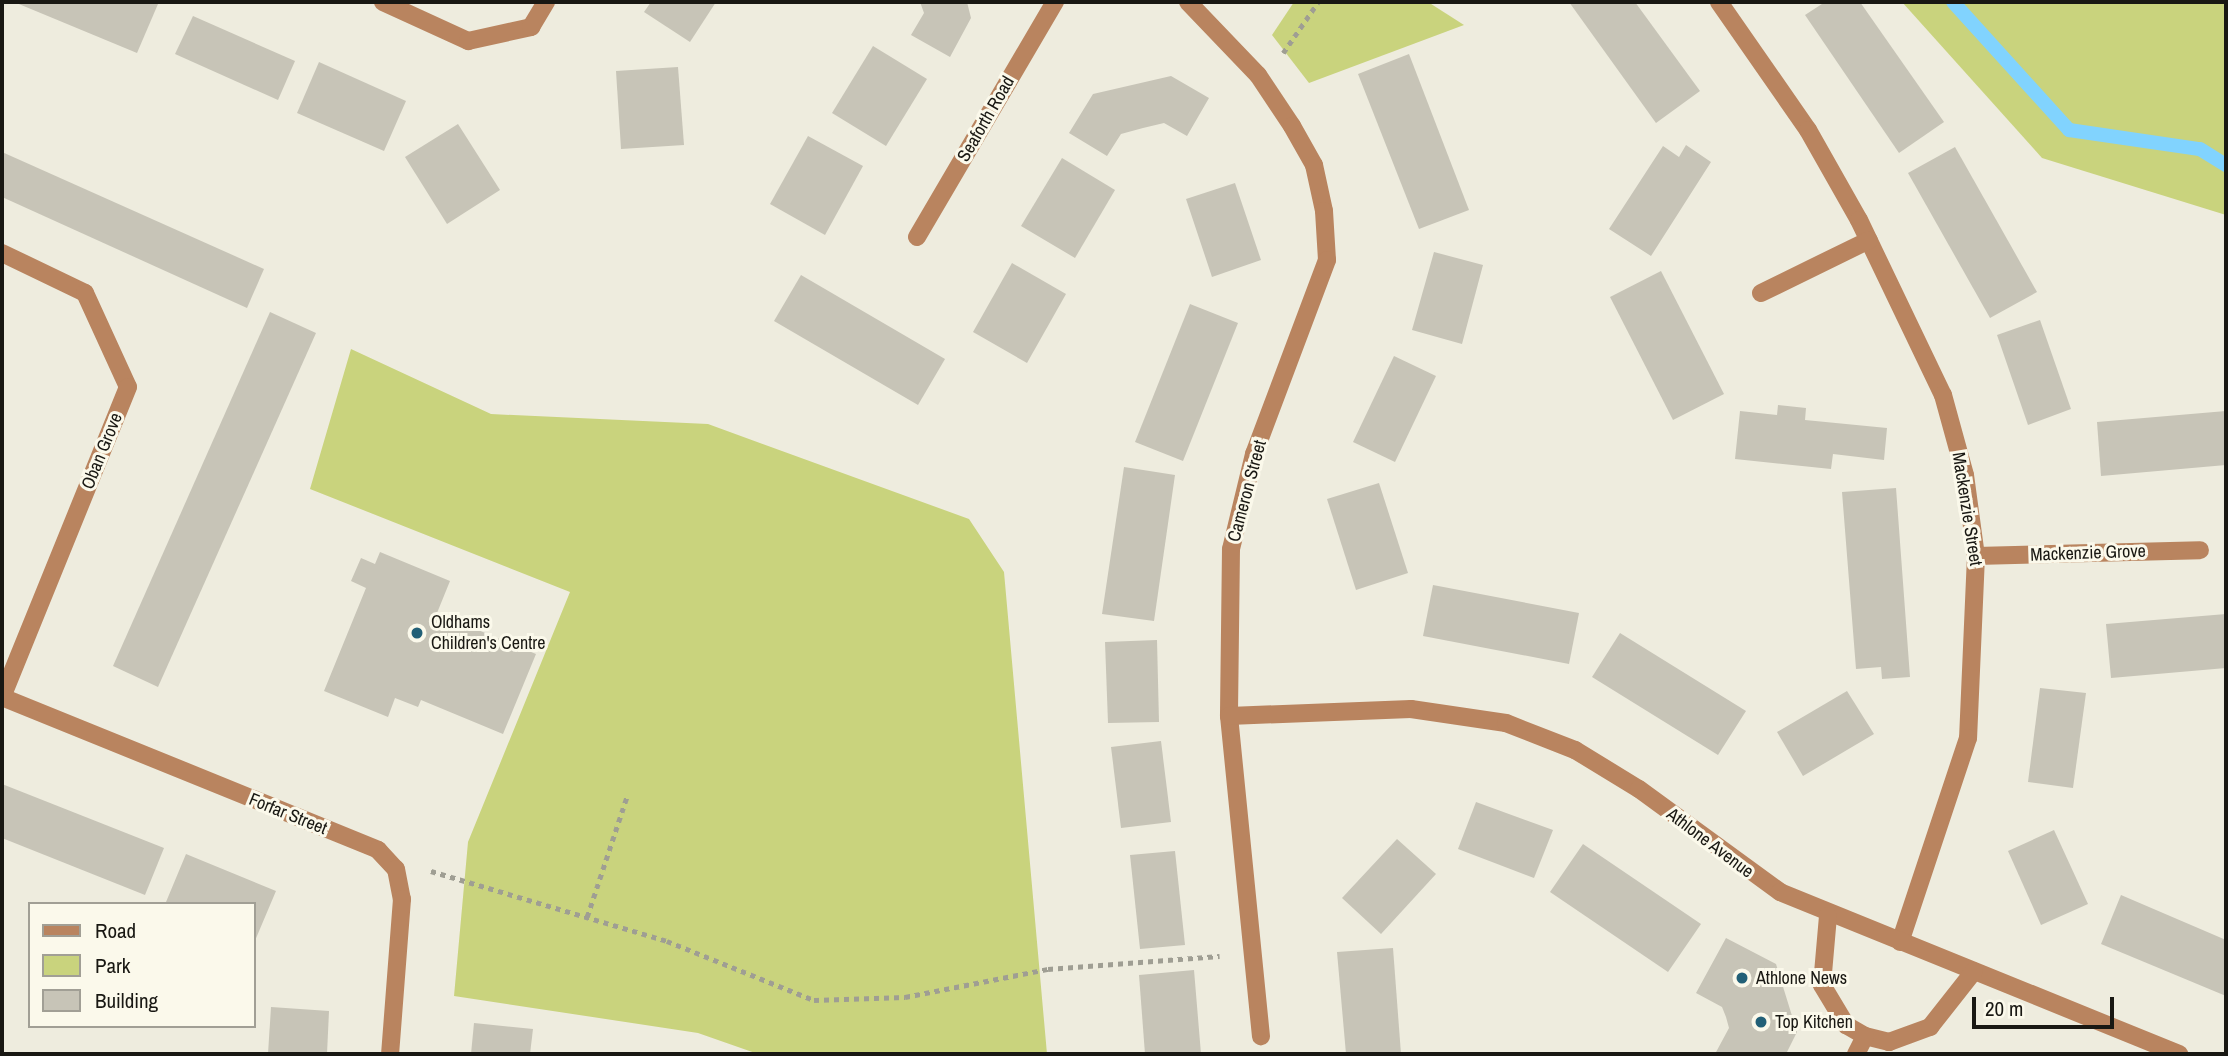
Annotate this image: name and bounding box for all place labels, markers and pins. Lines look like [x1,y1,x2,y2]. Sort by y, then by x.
place label: Oldhams Children's Centre [431,612,545,654]
marker: Oldhams Children's Centre [409,625,425,641]
place label: Athlone News [1756,967,1847,989]
marker: Athlone News [1734,970,1750,986]
place label: Top Kitchen [1775,1011,1853,1033]
marker: Top Kitchen [1753,1014,1769,1030]

